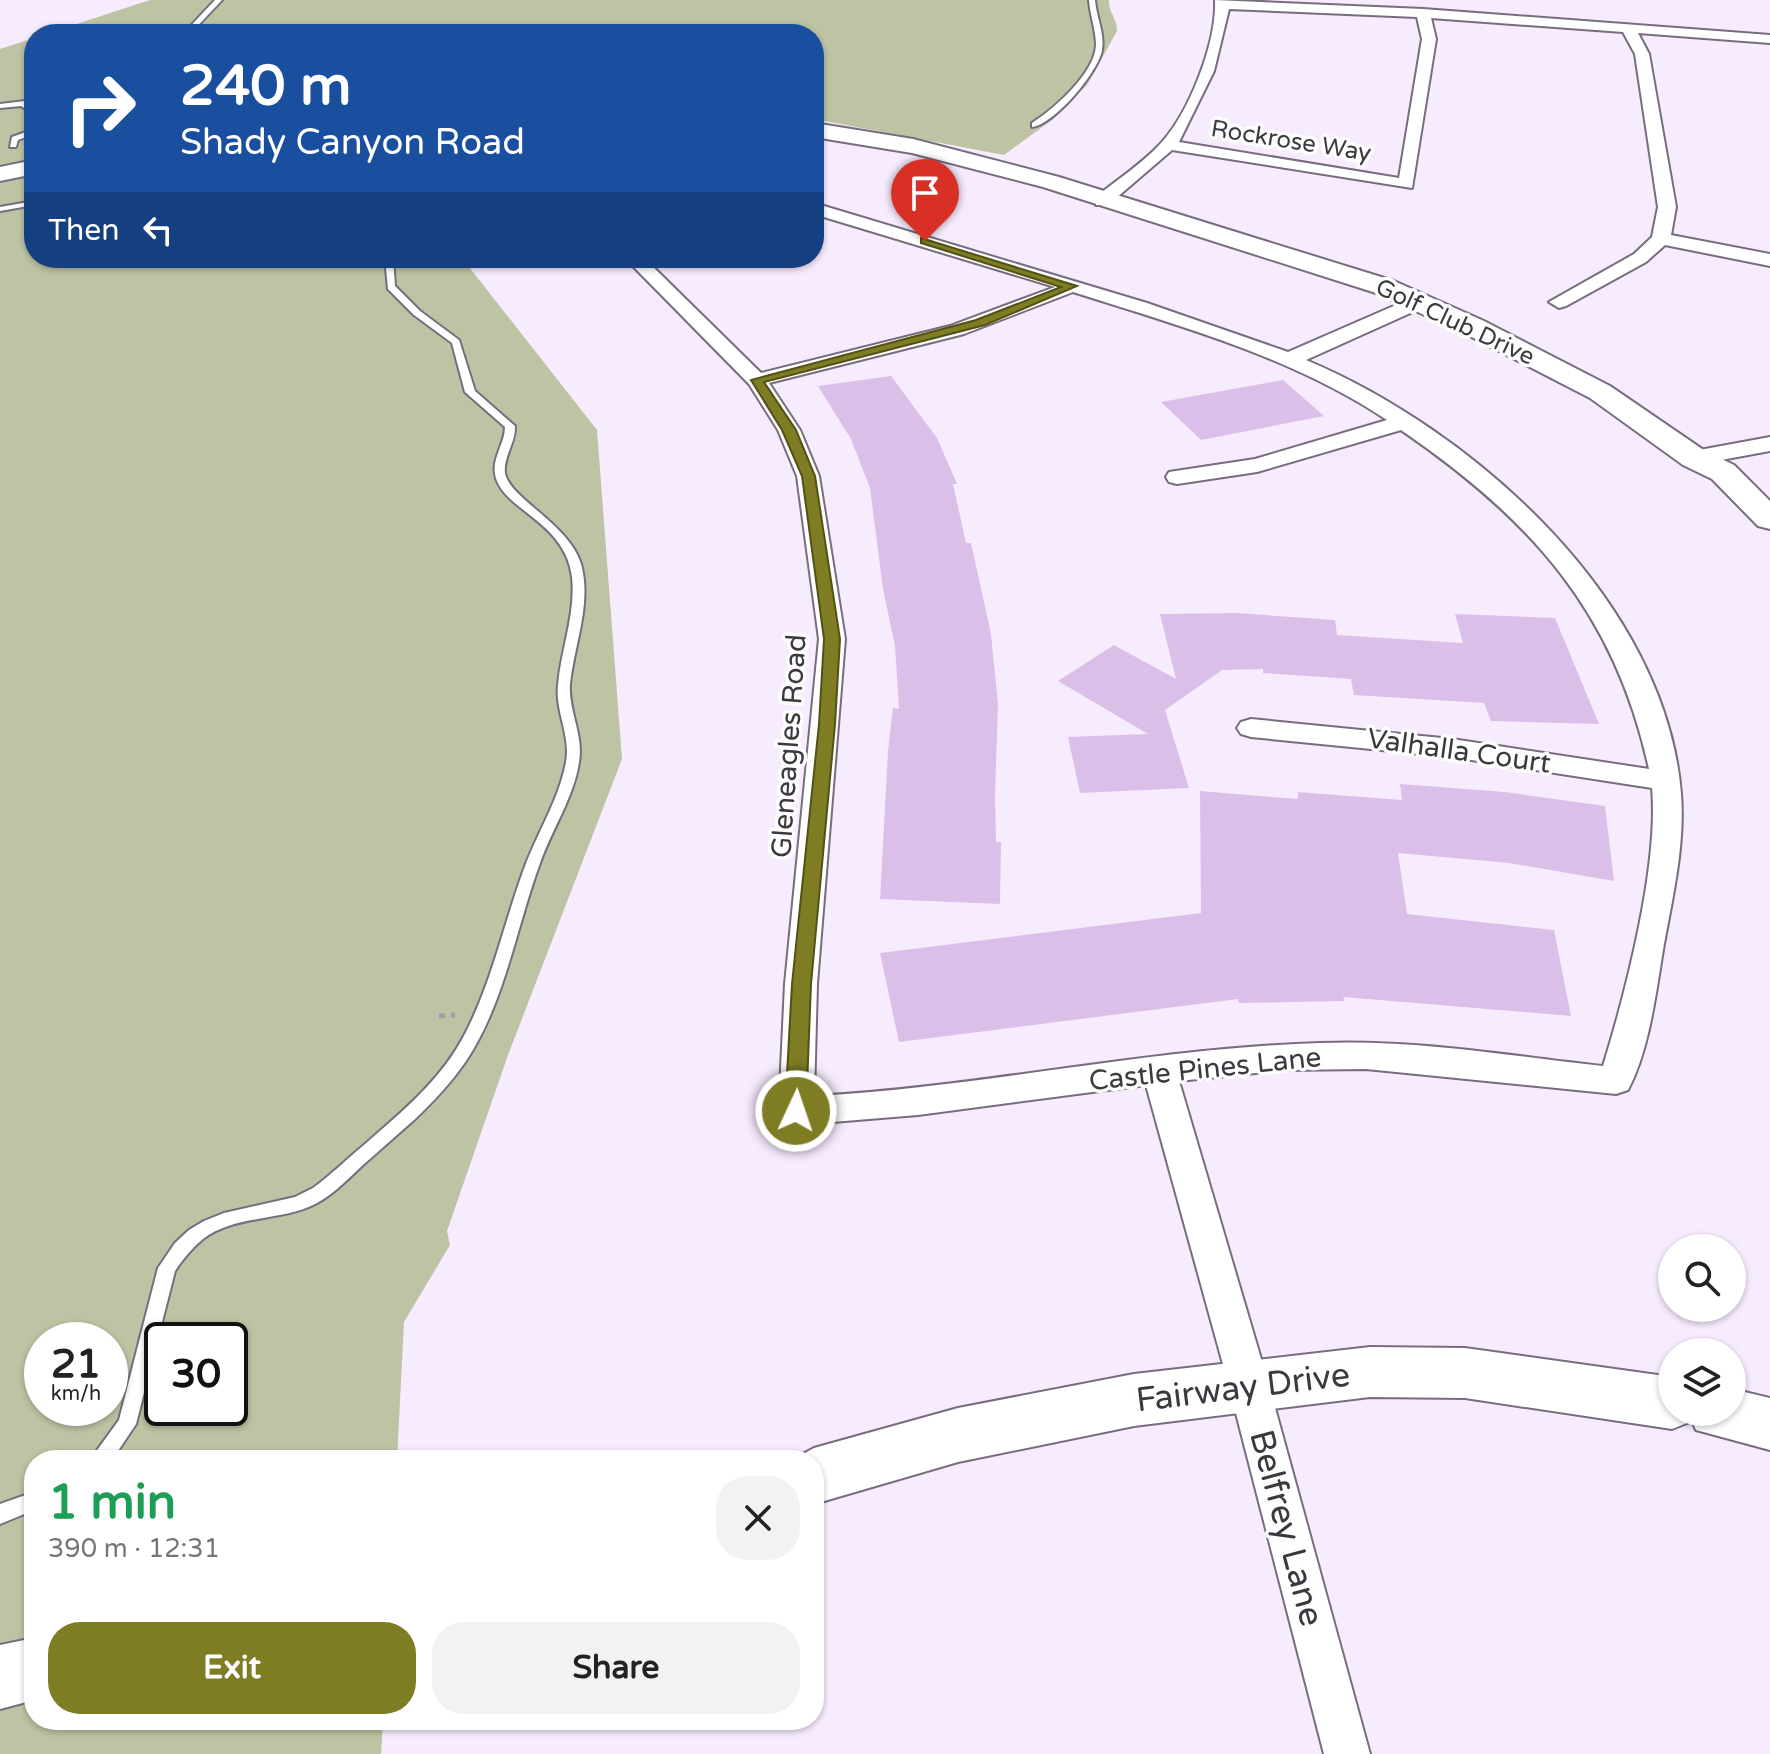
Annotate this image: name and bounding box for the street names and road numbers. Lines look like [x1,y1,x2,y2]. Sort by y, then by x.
street label: Rockrose Way [1209,114,1373,168]
street label: Golf Club Drive [1371,273,1539,371]
street label: Gleneagles Road [764,633,814,859]
street label: Valhalla Court [1365,721,1553,781]
street label: Castle Pines Lane [1087,1040,1323,1098]
street label: Fairway Drive [1134,1355,1352,1421]
street label: Belfrey Lane [1240,1425,1332,1631]

